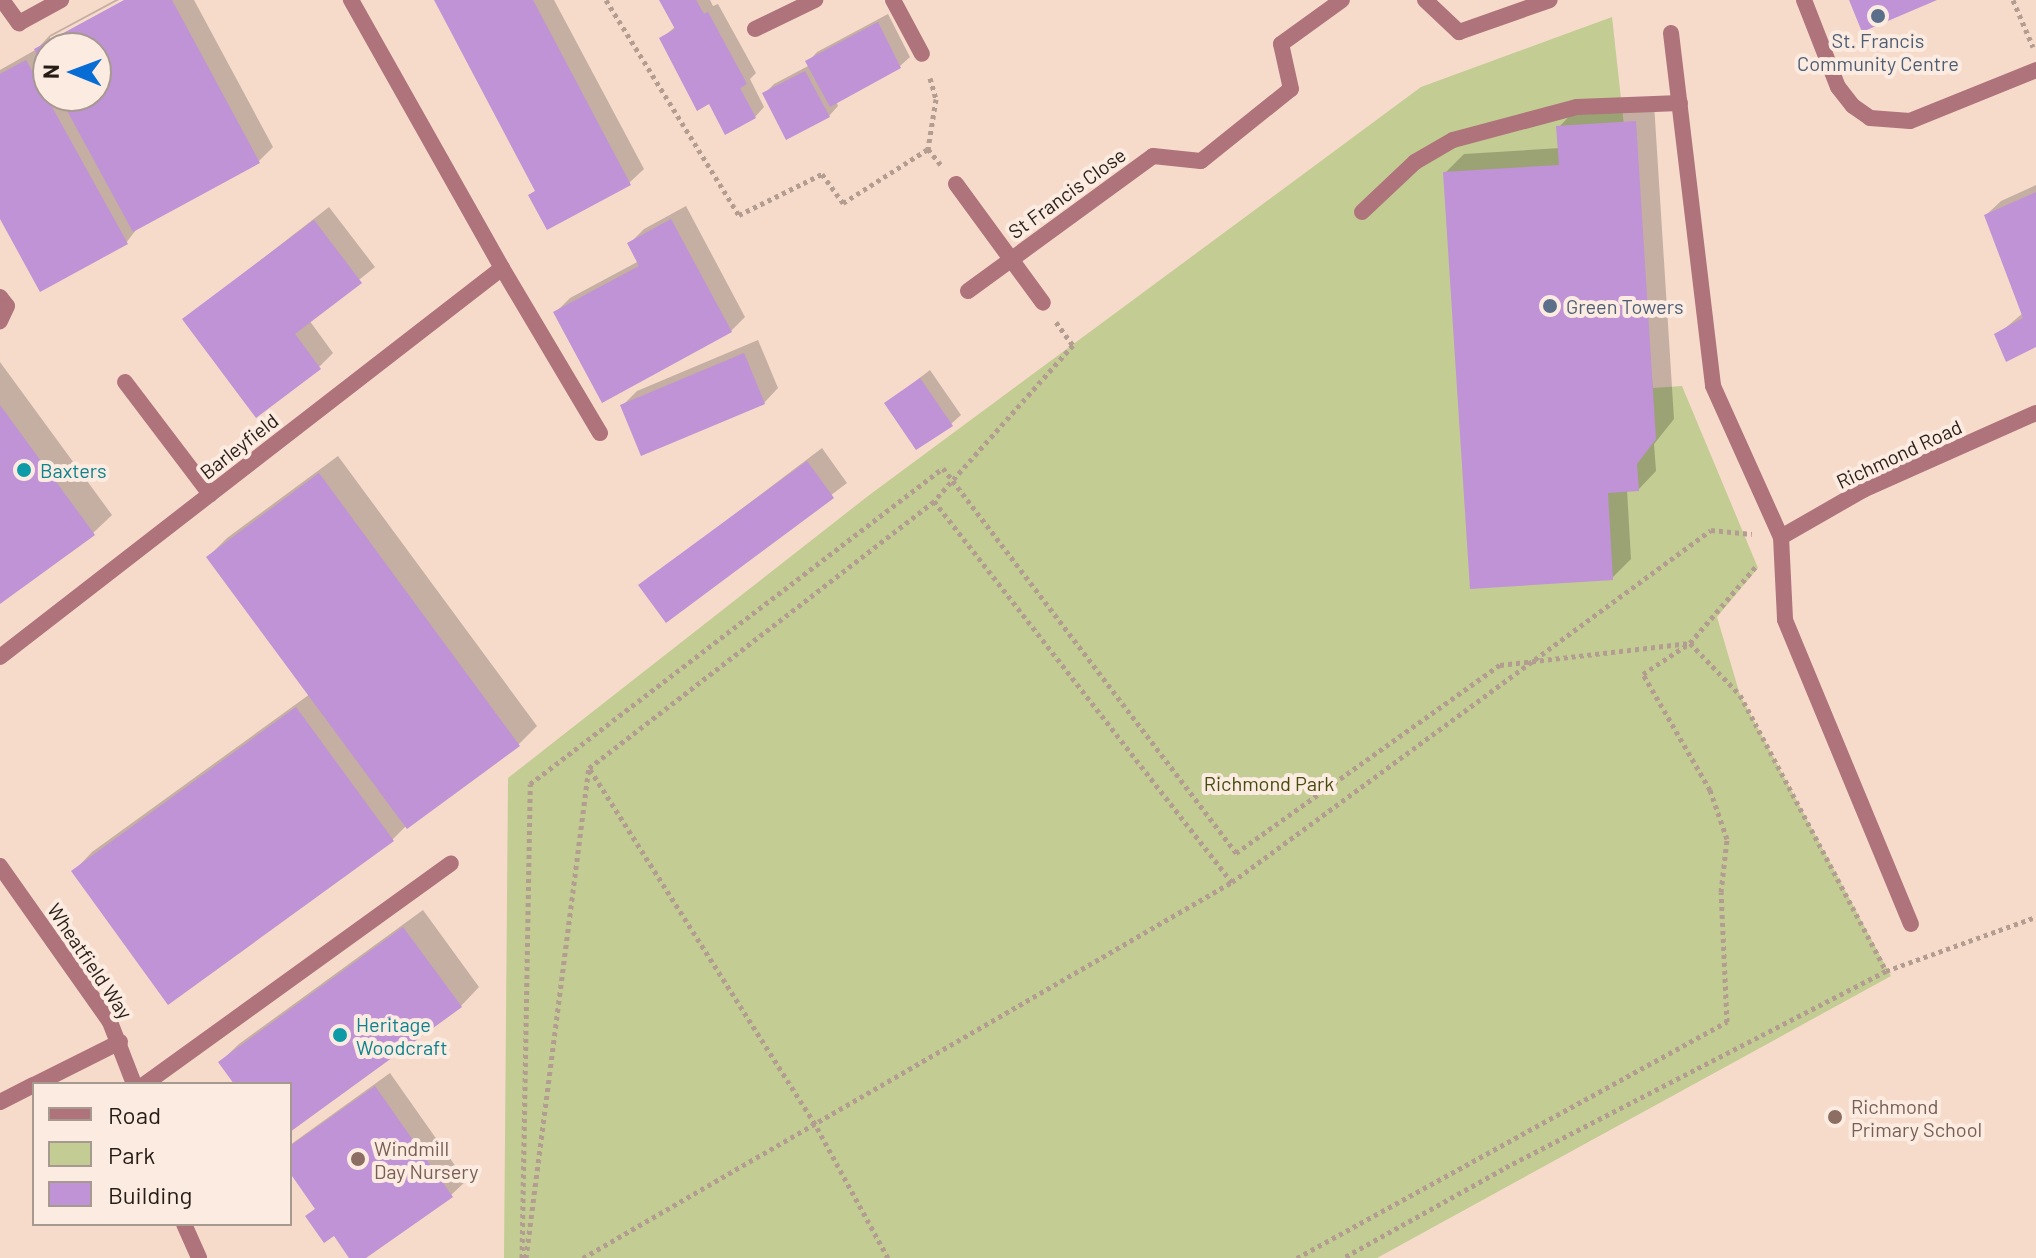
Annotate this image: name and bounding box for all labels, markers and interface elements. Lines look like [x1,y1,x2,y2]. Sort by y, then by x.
marker: St. Francis Community Centre [1869,7,1887,25]
place label: St. Francis Community Centre [1797,28,1959,75]
north arrow [32,32,112,112]
text: N [37,64,63,79]
street label: St Francis Close [1004,142,1130,244]
place label: Green Towers [1566,294,1684,318]
marker: Green Towers [1541,297,1559,315]
street label: Barleyfield [195,408,283,484]
street label: Richmond Road [1832,414,1966,494]
place label: Baxters [40,458,107,482]
marker: Baxters [15,461,33,479]
park label: Richmond Park [1204,771,1334,795]
street label: Wheatfield Way [42,899,138,1023]
place label: Heritage Woodcraft [356,1012,447,1059]
marker: Heritage Woodcraft [331,1026,349,1044]
legend [32,1082,292,1226]
place label: Richmond Primary School [1851,1094,1982,1141]
text: Road [108,1100,161,1129]
marker: Richmond Primary School [1826,1108,1844,1126]
place label: Windmill Day Nursery [374,1136,478,1183]
text: Park [108,1140,155,1169]
marker: Windmill Day Nursery [349,1150,367,1168]
text: Building [108,1180,192,1209]

